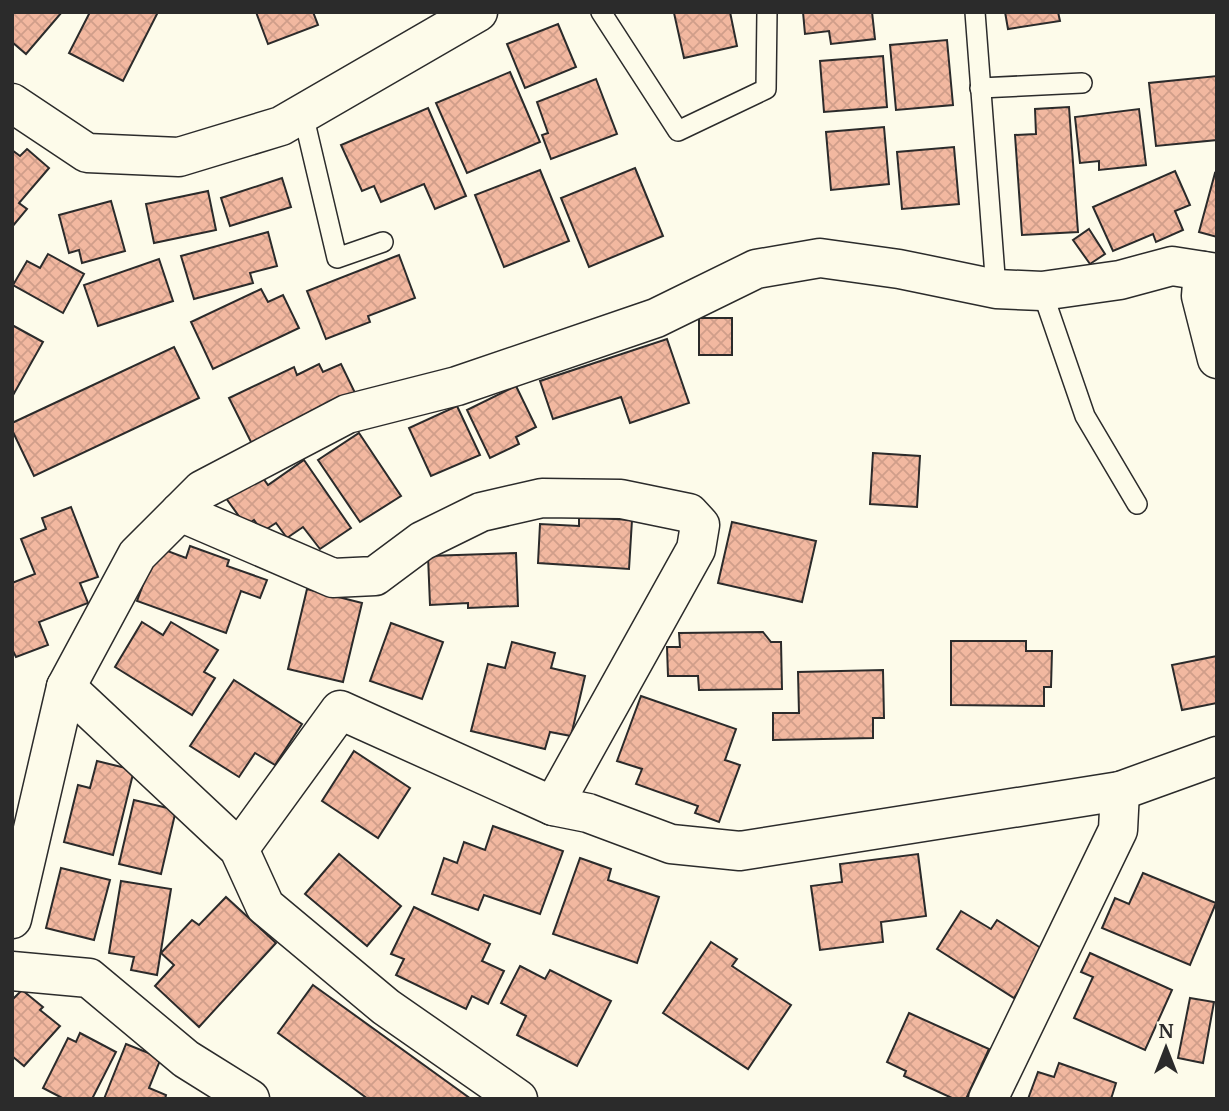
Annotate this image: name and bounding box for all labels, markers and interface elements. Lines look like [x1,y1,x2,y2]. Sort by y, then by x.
north arrow [1131,1013,1201,1083]
text: N [1158,1019,1174,1043]

